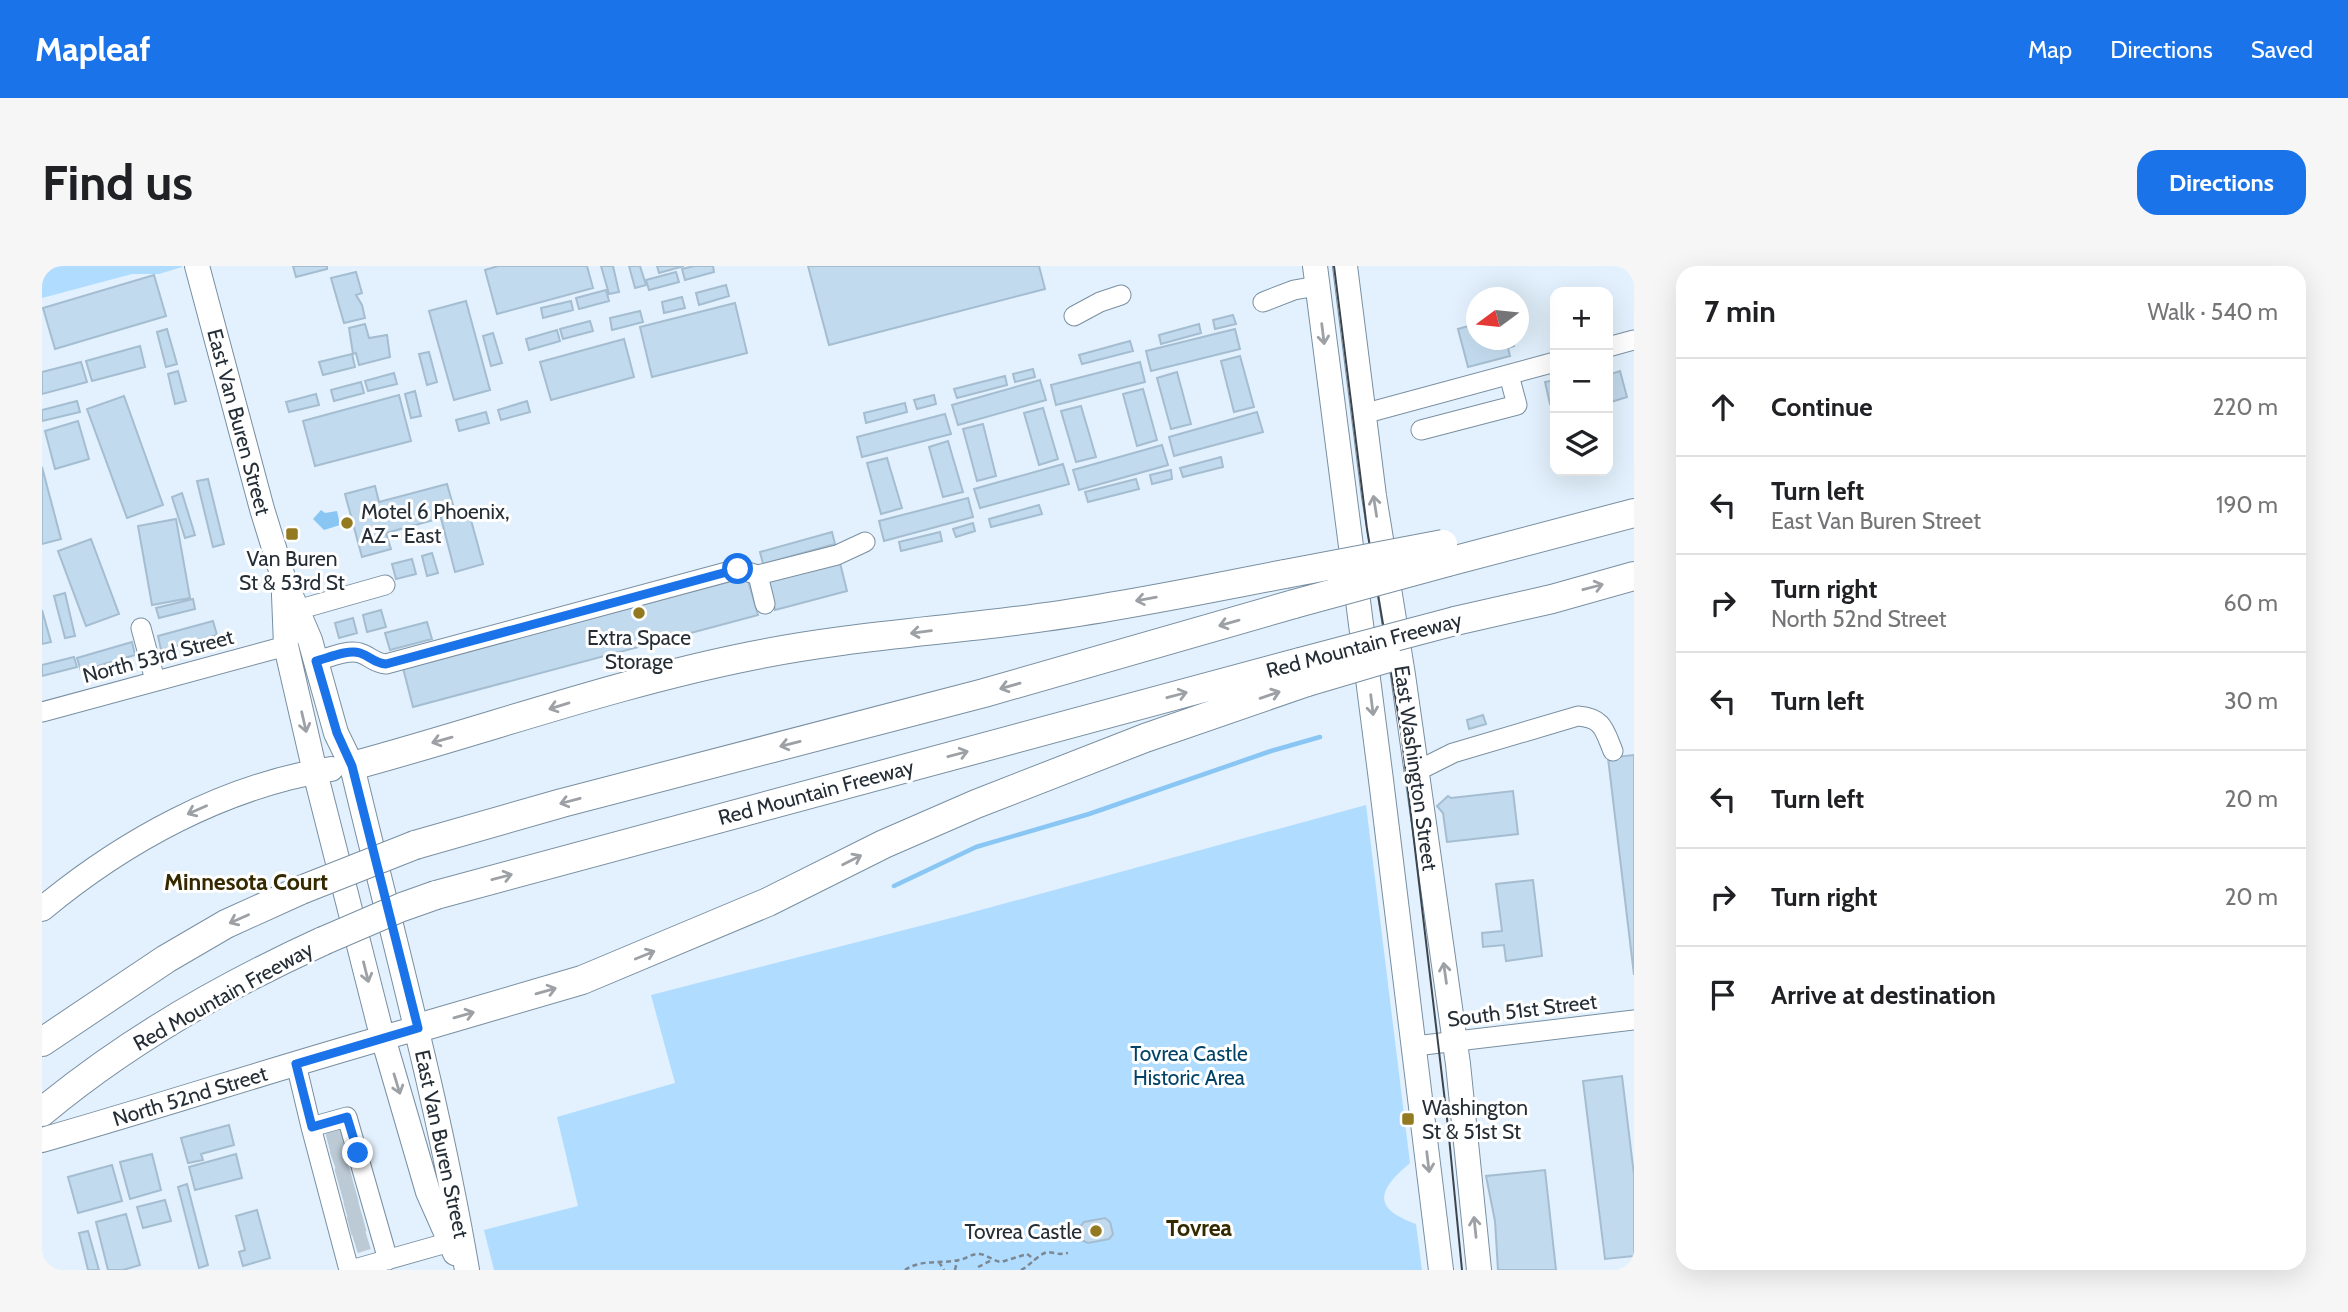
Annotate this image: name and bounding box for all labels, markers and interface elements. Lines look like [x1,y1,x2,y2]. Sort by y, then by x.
text: Mapleaf [35,29,151,69]
text: Map [2028,35,2072,64]
text: Directions [2110,35,2213,64]
text: Saved [2251,35,2313,64]
button: Directions [2137,150,2306,215]
text: Find us [42,153,193,212]
north arrow [1466,287,1529,350]
map controls [1550,287,1613,476]
button: + [1550,287,1613,350]
text: 7 min [1704,293,1776,330]
text: Walk · 540 m [2147,298,2278,326]
one-way arrow [1317,322,1330,345]
street label: East Van Buren Street [202,326,276,518]
button: − [1550,350,1613,413]
icon: ahead [1704,388,1742,426]
text: Continue [1771,391,1873,423]
text: 220 m [2212,393,2278,421]
button: layers [1550,413,1613,476]
text: Turn left [1771,475,1864,507]
icon: left [1704,486,1742,524]
text: 190 m [2216,491,2278,519]
one-way arrow [1368,495,1381,518]
place label: Motel 6 Phoenix, AZ - East [361,499,510,548]
text: East Van Buren Street [1771,507,1981,535]
marker: Motel 6 Phoenix, AZ - East [339,515,355,531]
marker: Van Buren St & 53rd St [284,526,300,542]
place label: Van Buren St & 53rd St [239,546,345,595]
route start [722,553,753,584]
text: Turn right [1771,573,1877,605]
one-way arrow [1582,580,1604,593]
icon: right [1704,584,1742,622]
text: 60 m [2224,589,2278,617]
one-way arrow [1135,593,1158,606]
marker: Extra Space Storage [631,605,647,621]
text: North 52nd Street [1771,605,1947,633]
street label: Red Mountain Freeway [1263,607,1465,683]
one-way arrow [1218,617,1240,630]
street label: North 53rd Street [80,624,236,688]
place label: Extra Space Storage [587,625,691,674]
one-way arrow [910,625,933,638]
street label: East Washington Street [1389,664,1443,872]
one-way arrow [999,680,1021,693]
icon: left [1704,682,1742,720]
text: Turn left [1771,685,1864,717]
one-way arrow [1166,687,1188,700]
text: 30 m [2224,687,2278,715]
one-way arrow [1259,688,1281,700]
one-way arrow [1365,693,1378,716]
one-way arrow [549,700,571,713]
one-way arrow [298,710,311,733]
one-way arrow [432,735,454,748]
one-way arrow [779,738,802,751]
one-way arrow [947,746,969,759]
street label: Red Mountain Freeway [715,754,917,830]
icon: left [1704,780,1742,818]
text: Turn left [1771,783,1864,815]
text: 20 m [2225,785,2278,813]
one-way arrow [559,795,582,808]
one-way arrow [187,804,208,817]
one-way arrow [841,852,862,866]
district label: Minnesota Court [164,868,328,896]
one-way arrow [490,869,512,882]
icon: right [1704,878,1742,916]
text: Turn right [1771,881,1877,913]
text: 20 m [2225,883,2278,911]
one-way arrow [229,913,250,926]
street label: Red Mountain Freeway [129,936,318,1056]
one-way arrow [634,947,656,960]
one-way arrow [360,961,373,983]
one-way arrow [1438,963,1451,985]
icon: arrive [1704,976,1742,1014]
text: Arrive at destination [1771,979,1996,1011]
one-way arrow [535,983,557,996]
street label: South 51st Street [1446,988,1598,1032]
one-way arrow [453,1008,475,1021]
park label: Tovrea Castle Historic Area [1130,1041,1248,1090]
street label: East Van Buren Street [410,1048,474,1240]
street label: North 52nd Street [110,1061,270,1131]
one-way arrow [391,1073,404,1095]
place label: Washington St & 51st St [1422,1095,1528,1144]
marker: Washington St & 51st St [1400,1111,1416,1127]
route end [342,1137,373,1168]
one-way arrow [1422,1151,1435,1173]
district label: Tovrea [1166,1214,1233,1242]
one-way arrow [1468,1216,1481,1239]
place label: Tovrea Castle [964,1219,1082,1244]
marker: Tovrea Castle [1088,1223,1104,1239]

